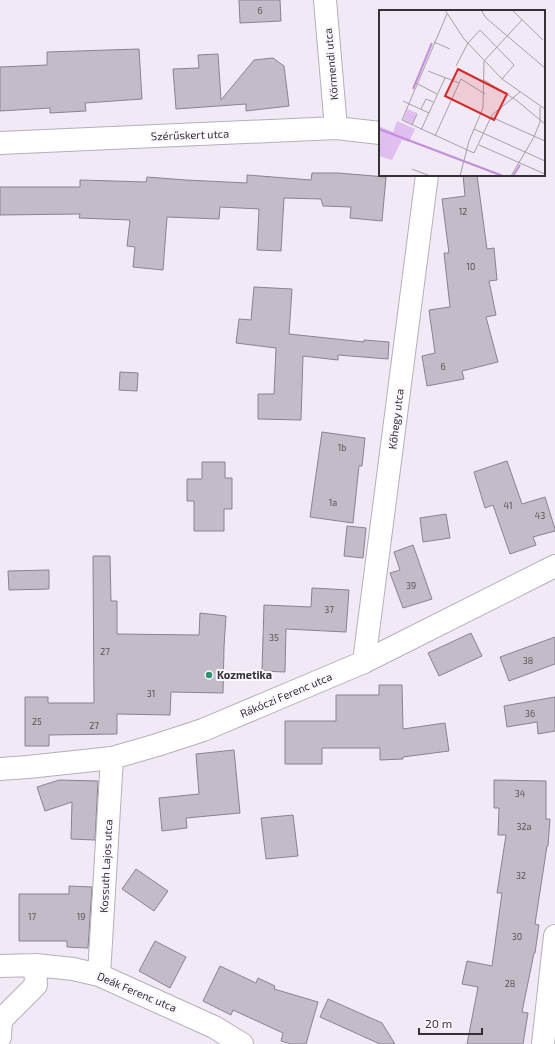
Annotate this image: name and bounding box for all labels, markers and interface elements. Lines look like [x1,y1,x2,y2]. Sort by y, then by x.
house number: 6 [257,5,263,16]
inset map [379,10,545,176]
street label: Körmendi utca [321,27,340,101]
street label: Szérűskert utca [151,127,229,142]
house number: 12 [459,206,467,217]
house number: 10 [466,261,476,272]
house number: 6 [440,361,446,372]
street label: Kőhegy utca [385,388,406,450]
house number: 1b [338,442,346,453]
house number: 1a [329,497,337,508]
house number: 41 [503,500,513,511]
house number: 43 [535,510,545,521]
house number: 39 [406,580,416,591]
house number: 37 [324,604,334,615]
house number: 35 [269,632,279,643]
house number: 27 [100,646,110,657]
house number: 38 [523,655,533,666]
place label: Kozmetika [217,668,272,681]
street label: Rákóczi Ferenc utca [238,669,334,720]
marker: Kozmetika [204,670,214,680]
house number: 31 [147,688,155,699]
house number: 36 [525,708,535,719]
house number: 25 [32,716,42,727]
house number: 27 [89,720,99,731]
house number: 34 [515,788,526,799]
street label: Kossuth Lajos utca [97,819,115,913]
house number: 32a [516,821,532,832]
house number: 32 [516,870,526,881]
house number: 17 [28,911,36,922]
house number: 19 [77,911,85,922]
house number: 30 [512,931,522,942]
street label: Deák Ferenc utca [95,969,179,1014]
house number: 28 [505,978,515,989]
scale bar [419,1010,482,1036]
text: 20 m [425,1016,452,1030]

